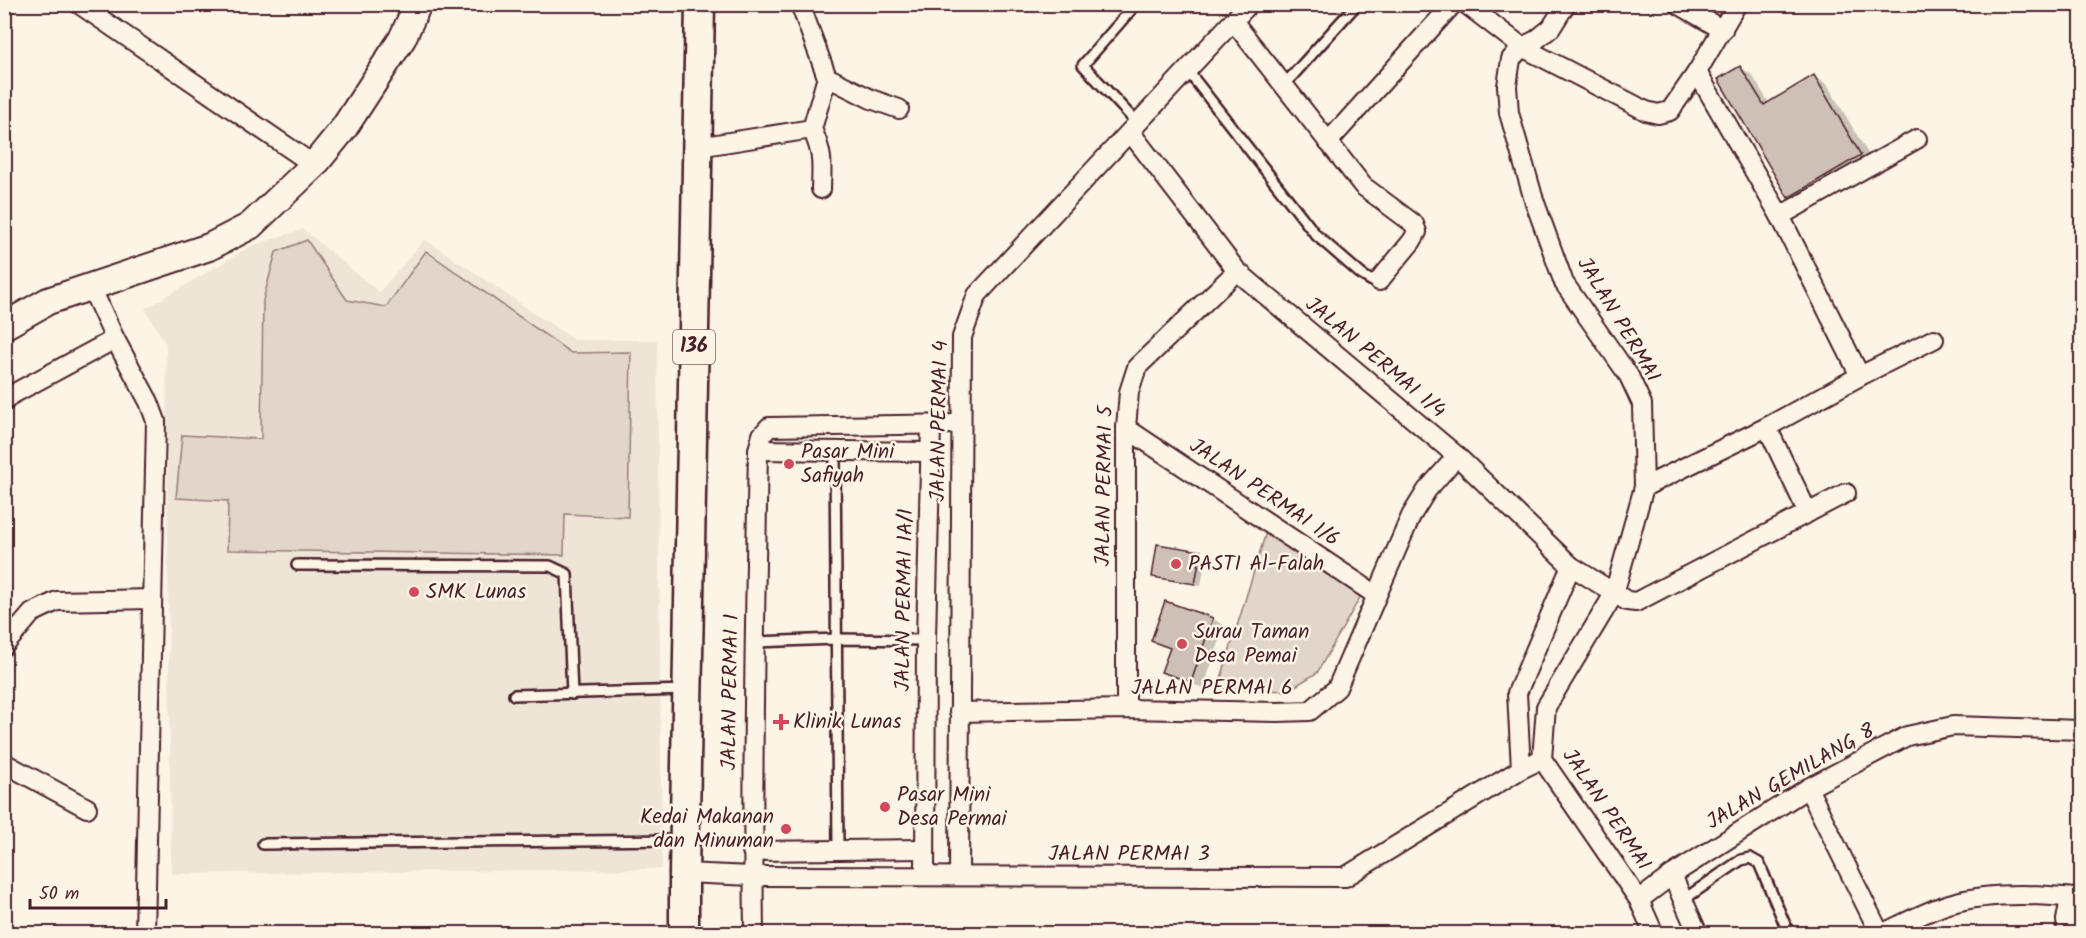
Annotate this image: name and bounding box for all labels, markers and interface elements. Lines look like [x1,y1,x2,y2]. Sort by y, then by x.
street label: JALAN PERMAI [1567,251,1669,389]
street label: JALAN PERMAI 1/4 [1297,289,1453,427]
road number: 136 [673,330,715,364]
street label: JALAN PERMAI 4 [922,340,958,502]
street label: JALAN PERMAI 5 [1087,404,1123,567]
street label: JALAN PERMAI 1/6 [1182,430,1346,556]
place label: Pasar Mini Safiyah [801,436,895,493]
marker: Pasar Mini Safiyah [782,457,796,471]
street label: JALAN PERMAI 1A/1 [887,508,923,692]
place label: PASTI Al-Falah [1188,548,1324,581]
marker: PASTI Al-Falah [1169,557,1183,571]
place label: SMK Lunas [426,576,526,609]
marker: SMK Lunas [407,585,421,599]
street label: JALAN PERMAI 1 [713,614,749,770]
place label: Surau Taman Desa Pemai [1194,616,1309,673]
marker: Surau Taman Desa Pemai [1175,637,1189,651]
street label: JALAN PERMAI 6 [1131,672,1293,705]
place label: Klinik Lunas [793,706,902,739]
marker: Klinik Lunas [774,715,788,729]
street label: JALAN GEMILANG 8 [1700,715,1882,839]
street label: JALAN PERMAI [1553,742,1659,878]
place label: Pasar Mini Desa Permai [897,779,1008,836]
marker: Pasar Mini Desa Permai [878,800,892,814]
place label: Kedai Makanan dan Minuman [640,801,774,858]
marker: Kedai Makanan dan Minuman [779,822,793,836]
street label: JALAN PERMAI 3 [1048,838,1210,871]
scale bar [30,872,166,910]
text: 50 m [39,880,79,909]

